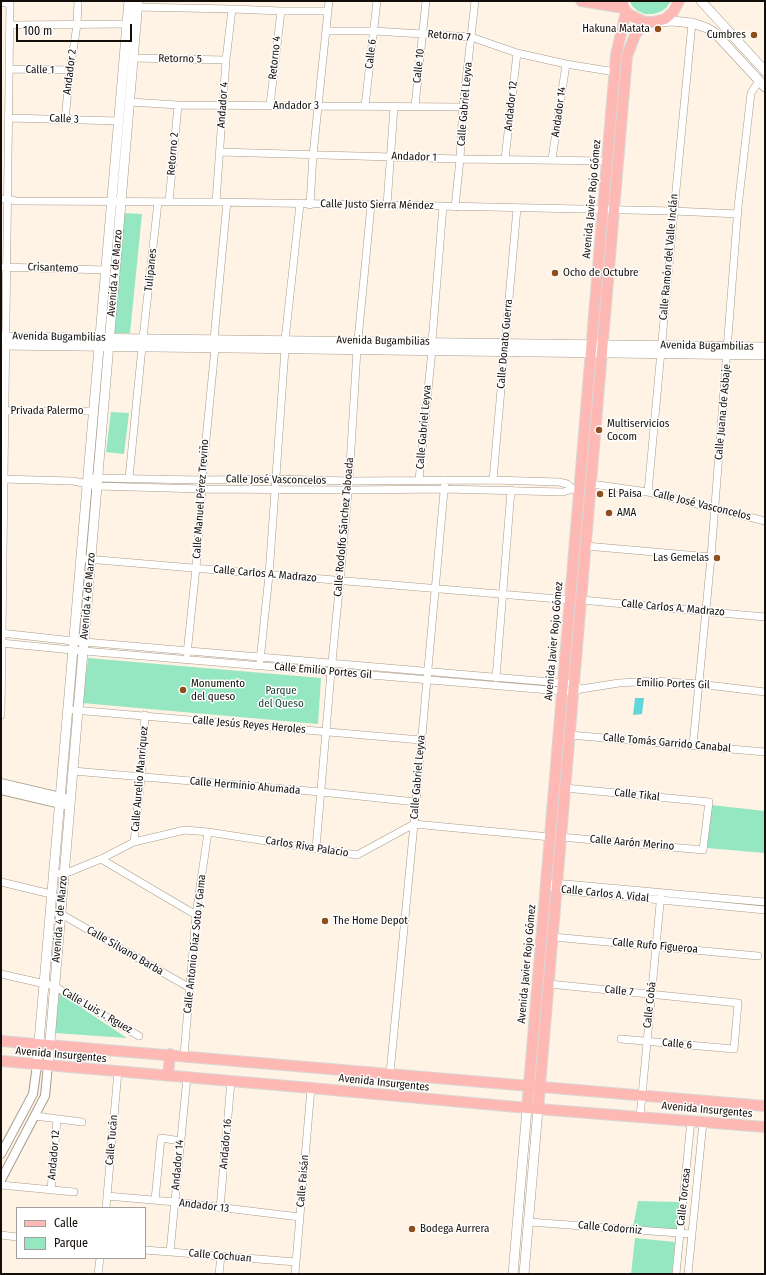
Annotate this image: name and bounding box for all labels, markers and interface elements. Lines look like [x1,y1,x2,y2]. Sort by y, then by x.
scale bar [18,16,134,42]
place label: Hakuna Matata [582,22,650,36]
text: 100 m [23,24,52,38]
marker: Hakuna Matata [653,24,663,34]
street label: Retorno 7 [427,28,471,44]
place label: Cumbres [707,28,746,42]
marker: Cumbres [749,30,759,40]
street label: Retorno 4 [266,36,284,80]
street label: Calle 6 [363,38,379,70]
street label: Andador 2 [61,48,79,96]
street label: Calle 10 [411,48,427,84]
street label: Retorno 5 [158,52,202,66]
street label: Calle Gabriel Leyva [455,61,475,147]
street label: Calle 1 [25,63,55,77]
street label: Andador 12 [502,80,520,132]
street label: Andador 4 [215,81,231,129]
street label: Andador 14 [549,86,569,138]
street label: Andador 3 [273,99,319,113]
street label: Calle 3 [49,112,79,126]
street label: Retorno 2 [165,132,181,176]
street label: Avenida Javier Rojo Gómez [580,139,604,259]
street label: Andador 1 [391,150,437,164]
street label: Calle Ramón del Valle Inclán [657,193,681,321]
street label: Calle Justo Sierra Méndez [320,197,434,213]
street label: Avenida 4 de Marzo [105,229,125,317]
street label: Tulipanes [142,248,160,292]
street label: Crisantemo [27,261,79,275]
place label: Ocho de Octubre [563,266,638,280]
marker: Ocho de Octubre [550,268,560,278]
street label: Calle Donato Guerra [495,299,515,389]
street label: Avenida Bugambilias [12,330,106,344]
street label: Avenida Bugambilias [336,334,430,348]
street label: Avenida Bugambilias [660,339,754,353]
street label: Calle Juana de Asbaje [712,364,734,460]
street label: Calle Gabriel Leyva [414,384,434,470]
street label: Privada Palermo [11,404,83,418]
place label: Multiservicios Cocom [607,417,669,443]
marker: Multiservicios Cocom [594,425,604,435]
street label: Calle Manuel Pérez Treviño [190,439,212,559]
street label: Calle Rodolfo Sánchez Taboada [331,457,357,597]
street label: Calle José Vasconcelos [226,473,326,487]
street label: Calle José Vasconcelos [652,486,752,524]
place label: El Paisa [608,487,642,501]
marker: El Paisa [595,489,605,499]
place label: AMA [617,506,636,520]
marker: AMA [604,508,614,518]
place label: Las Gemelas [653,551,709,565]
street label: Avenida 4 de Marzo [78,552,98,640]
marker: Las Gemelas [712,553,722,563]
street label: Calle Carlos A. Madrazo [213,563,317,585]
street label: Avenida Javier Rojo Gómez [542,581,566,701]
street label: Calle Carlos A. Madrazo [621,597,725,619]
street label: Calle Emilio Portes Gil [274,660,372,682]
street label: Emilio Portes Gil [636,676,710,692]
place label: Monumento del queso [191,677,245,703]
park label: Parque del Queso [258,684,304,710]
marker: Monumento del queso [178,685,188,695]
street label: Calle Jesús Reyes Heroles [192,713,306,737]
street label: Calle Aurelio Manriquez [129,726,151,832]
street label: Calle Tomás Garrido Canabal [603,731,731,755]
street label: Calle Gabriel Leyva [408,734,428,820]
street label: Calle Herminio Ahumada [189,775,301,797]
street label: Calle Tikal [614,786,660,804]
street label: Calle Aarón Merino [589,833,675,853]
street label: Carlos Riva Palacio [264,834,350,860]
street label: Calle Antonio Díaz Soto y Gama [181,874,209,1014]
street label: Avenida 4 de Marzo [50,875,70,963]
street label: Calle Carlos A. Vidal [560,883,650,905]
street label: Avenida Javier Rojo Gómez [515,904,539,1024]
place label: The Home Depot [333,914,408,928]
marker: The Home Depot [320,916,330,926]
street label: Calle Silvano Barba [84,924,166,978]
street label: Calle Rufo Figueroa [612,936,698,956]
street label: Calle Cobá [641,981,659,1029]
street label: Calle 7 [604,983,634,999]
street label: Calle Luis I. Rguez [59,985,135,1037]
street label: Calle 6 [661,1036,693,1052]
street label: Avenida Insurgentes [15,1044,107,1066]
street label: Avenida Insurgentes [338,1072,430,1094]
street label: Avenida Insurgentes [661,1099,753,1121]
street label: Calle Tucán [103,1114,121,1166]
street label: Andador 16 [217,1118,235,1170]
street label: Andador 12 [45,1129,63,1181]
street label: Andador 14 [169,1139,187,1191]
street label: Calle Faisán [294,1154,312,1208]
street label: Calle Torcasa [674,1167,694,1227]
street label: Andador 13 [178,1196,230,1216]
legend [16,1207,146,1259]
text: Calle [54,1216,78,1230]
street label: Calle Codorniz [577,1219,643,1237]
place label: Bodega Aurrera [420,1222,489,1236]
marker: Bodega Aurrera [407,1224,417,1234]
text: Parque [54,1236,88,1250]
street label: Calle Cochuan [188,1247,252,1265]

